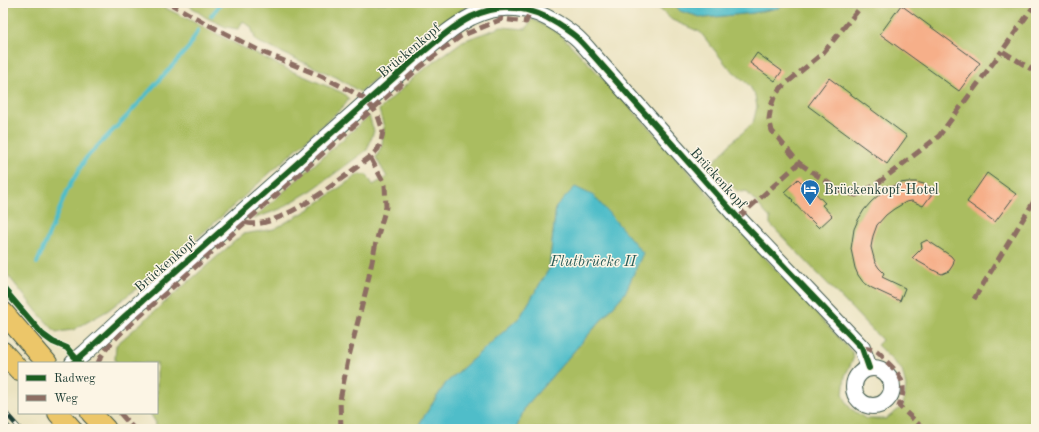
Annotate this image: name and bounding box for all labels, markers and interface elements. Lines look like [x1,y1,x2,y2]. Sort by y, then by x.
street label: Brückenkopf [376,20,444,81]
street label: Brückenkopf [688,146,750,213]
hotel icon: Brückenkopf-Hotel [799,178,821,206]
place label: Brückenkopf-Hotel [824,183,939,197]
street label: Brückenkopf [132,234,200,295]
water label: Flutbrücke II [549,255,638,270]
legend [18,362,158,414]
text: Radweg [54,373,96,385]
text: Weg [54,393,78,405]

